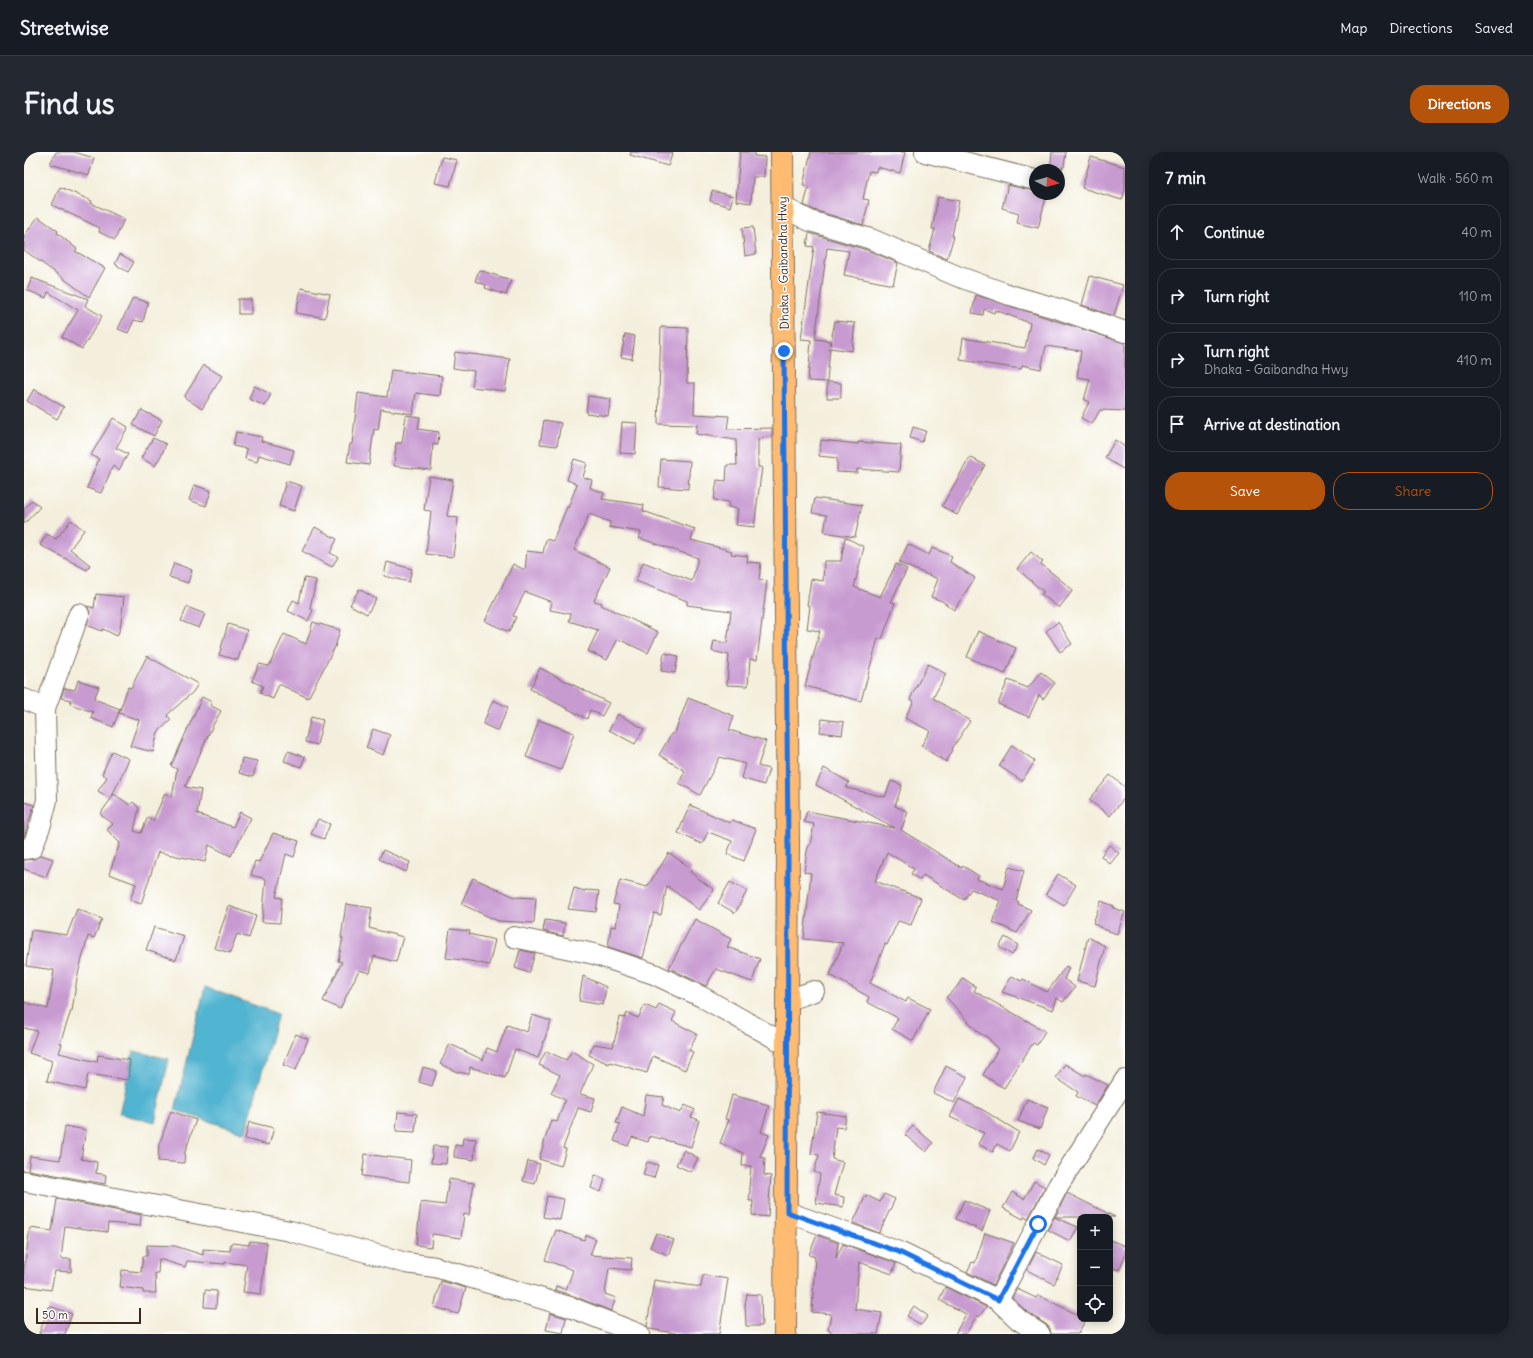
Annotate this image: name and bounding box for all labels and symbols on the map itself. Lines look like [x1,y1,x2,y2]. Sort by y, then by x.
north arrow [1029,164,1065,200]
street label: Dhaka - Gaibandha Hwy [774,196,792,330]
route end [775,342,793,360]
route start [1029,1215,1047,1233]
scale bar [36,1306,141,1325]

